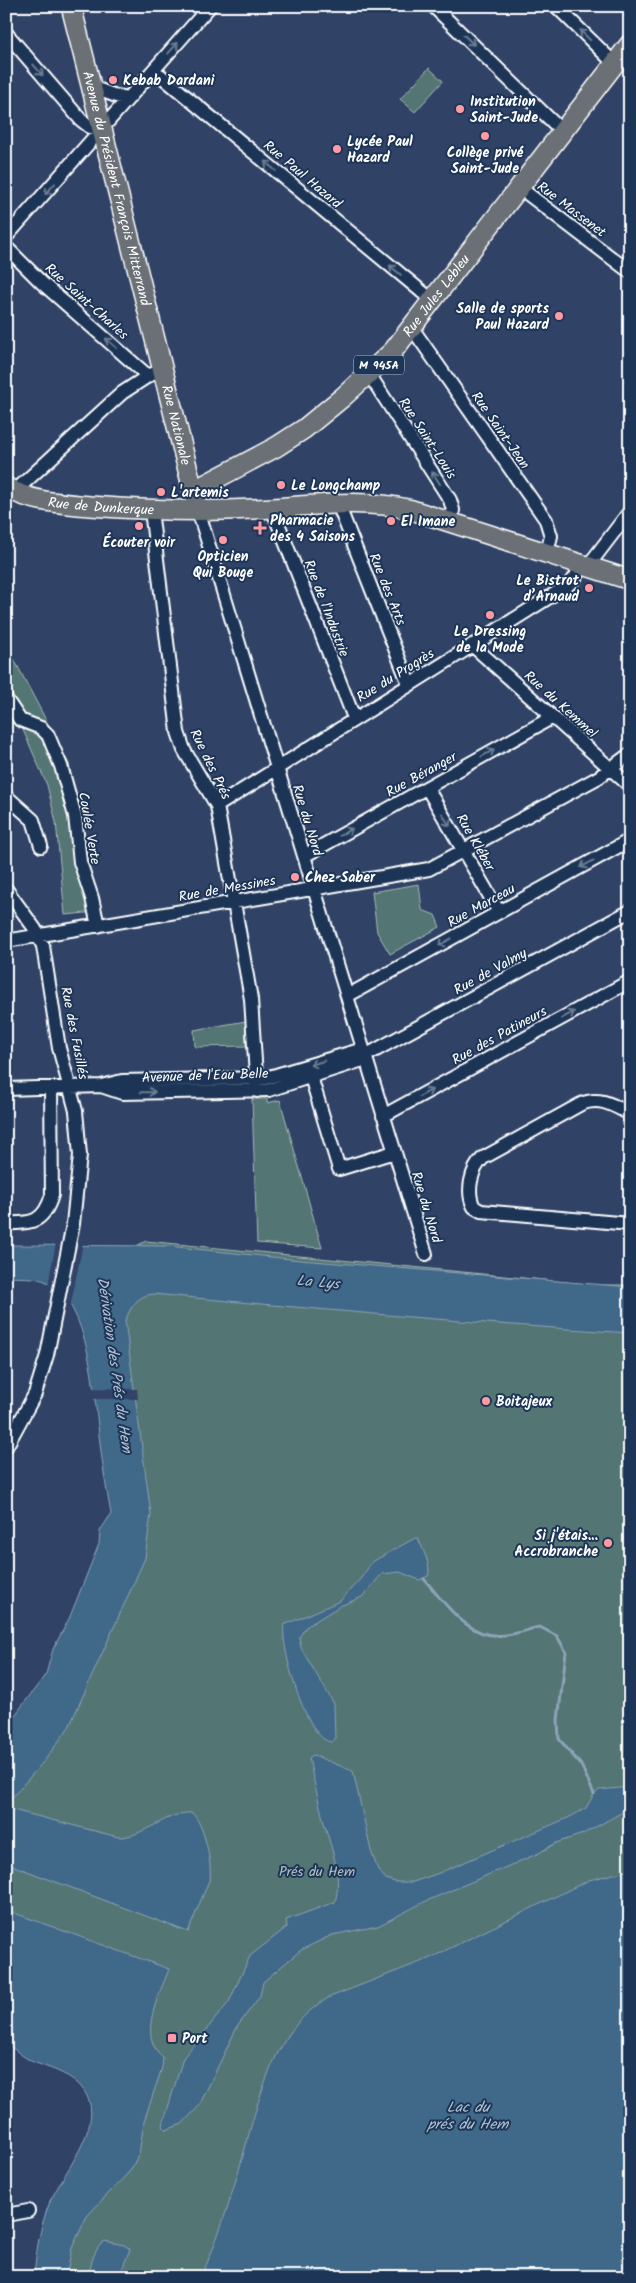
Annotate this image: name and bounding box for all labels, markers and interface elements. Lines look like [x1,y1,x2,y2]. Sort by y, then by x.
one-way arrow [579,29,592,41]
one-way arrow [462,34,475,46]
one-way arrow [167,42,179,55]
one-way arrow [32,63,44,76]
street label: Avenue du Président François Mitterrand [76,69,156,309]
place label: Kebab Dardani [123,70,215,92]
marker: Kebab Dardani [107,74,119,86]
place label: Institution Saint-Jude [470,91,538,129]
marker: Institution Saint-Jude [454,103,466,115]
marker: Collège privé Saint-Jude [479,130,491,142]
place label: Lycée Paul Hazard [347,131,413,169]
street label: Rue Paul Hazard [258,135,347,215]
place label: Collège privé Saint-Jude [447,142,524,180]
marker: Lycée Paul Hazard [331,143,343,155]
one-way arrow [264,161,277,172]
street label: Rue Massenet [532,176,611,244]
one-way arrow [44,182,56,195]
street label: Rue Jules Lebleu [398,250,476,342]
street label: Rue Saint-Charles [39,258,133,345]
one-way arrow [389,264,402,276]
place label: Salle de sports Paul Hazard [456,298,549,336]
marker: Salle de sports Paul Hazard [553,310,565,322]
one-way arrow [105,338,118,349]
road number: M 945A [354,356,404,374]
street label: Rue Nationale [155,383,196,468]
street label: Rue Saint-Jean [465,387,535,474]
street label: Rue Saint-Louis [392,393,462,484]
one-way arrow [431,472,441,486]
place label: Le Longchamp [291,475,381,497]
marker: Le Longchamp [275,479,287,491]
place label: L'artemis [171,482,229,504]
marker: L'artemis [155,486,167,498]
street label: Rue de Dunkerque [46,492,155,522]
place label: Pharmacie des 4 Saisons [270,510,356,548]
place label: El Imane [401,511,456,533]
marker: El Imane [385,515,397,527]
marker: Écouter voir [133,520,145,532]
marker: Pharmacie des 4 Saisons [254,522,266,534]
place label: Écouter voir [103,532,176,554]
marker: Opticien Qui Bouge [217,534,229,546]
place label: Opticien Qui Bouge [193,546,253,584]
street label: Rue des Arts [363,550,412,629]
street label: Rue de l'Industrie [297,557,355,661]
place label: Le Bistrot d’Arnaud [516,570,580,608]
marker: Le Bistrot d’Arnaud [583,582,595,594]
marker: Le Dressing de la Mode [484,609,496,621]
place label: Le Dressing de la Mode [454,621,526,659]
street label: Rue du Progrès [352,643,439,709]
street label: Rue du Kemmel [519,666,603,744]
street label: Rue des Prés [184,725,237,803]
street label: Rue Béranger [382,746,462,803]
one-way arrow [480,748,495,758]
street label: Rue du Nord [286,782,329,860]
street label: Coulée Verte [72,790,106,867]
street label: Rue Kléber [450,810,501,876]
one-way arrow [441,812,451,826]
one-way arrow [338,827,353,837]
one-way arrow [580,860,595,869]
place label: Chez Saber [305,867,376,889]
street label: Rue de Messines [177,870,277,908]
marker: Chez Saber [289,871,301,883]
street label: Rue Marceau [443,878,520,934]
one-way arrow [437,937,452,947]
street label: Rue de Valmy [450,942,532,1001]
street label: Rue des Fusillés [54,985,94,1081]
street label: Rue des Patineurs [448,1001,551,1071]
one-way arrow [561,1009,575,1019]
one-way arrow [309,1059,325,1069]
street label: Avenue de l'Eau Belle [141,1063,269,1089]
one-way arrow [418,1087,433,1097]
one-way arrow [140,1088,156,1097]
street label: Rue du Nord [405,1169,448,1247]
water label: La Lys [296,1269,342,1297]
water label: Dérivation des Prés du Hem [90,1276,138,1455]
place label: Boitajeux [496,1391,552,1413]
marker: Boitajeux [480,1395,492,1407]
place label: Si j'étais... Accrobranche [515,1525,598,1563]
marker: Si j'étais... Accrobranche [602,1537,614,1549]
park label: Prés du Hem [279,1861,355,1883]
place label: Port [182,2028,208,2050]
marker: Port [166,2032,178,2044]
water label: Lac du prés du Hem [426,2096,509,2137]

